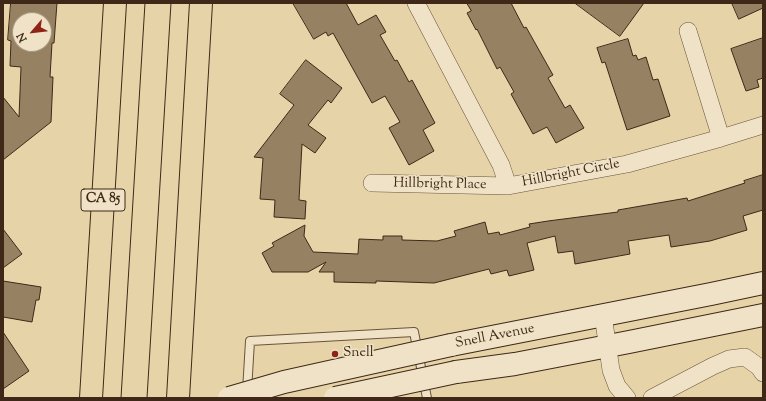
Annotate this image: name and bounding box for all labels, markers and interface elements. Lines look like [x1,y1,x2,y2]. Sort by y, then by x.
north arrow [12,12,52,52]
text: N [13,30,31,45]
street label: Hillbright Circle [521,156,621,192]
street label: Hillbright Place [393,176,487,194]
road number: CA 85 [81,189,125,211]
street label: Snell Avenue [454,321,536,353]
place label: Snell [343,346,374,362]
marker: Snell [330,349,340,359]

